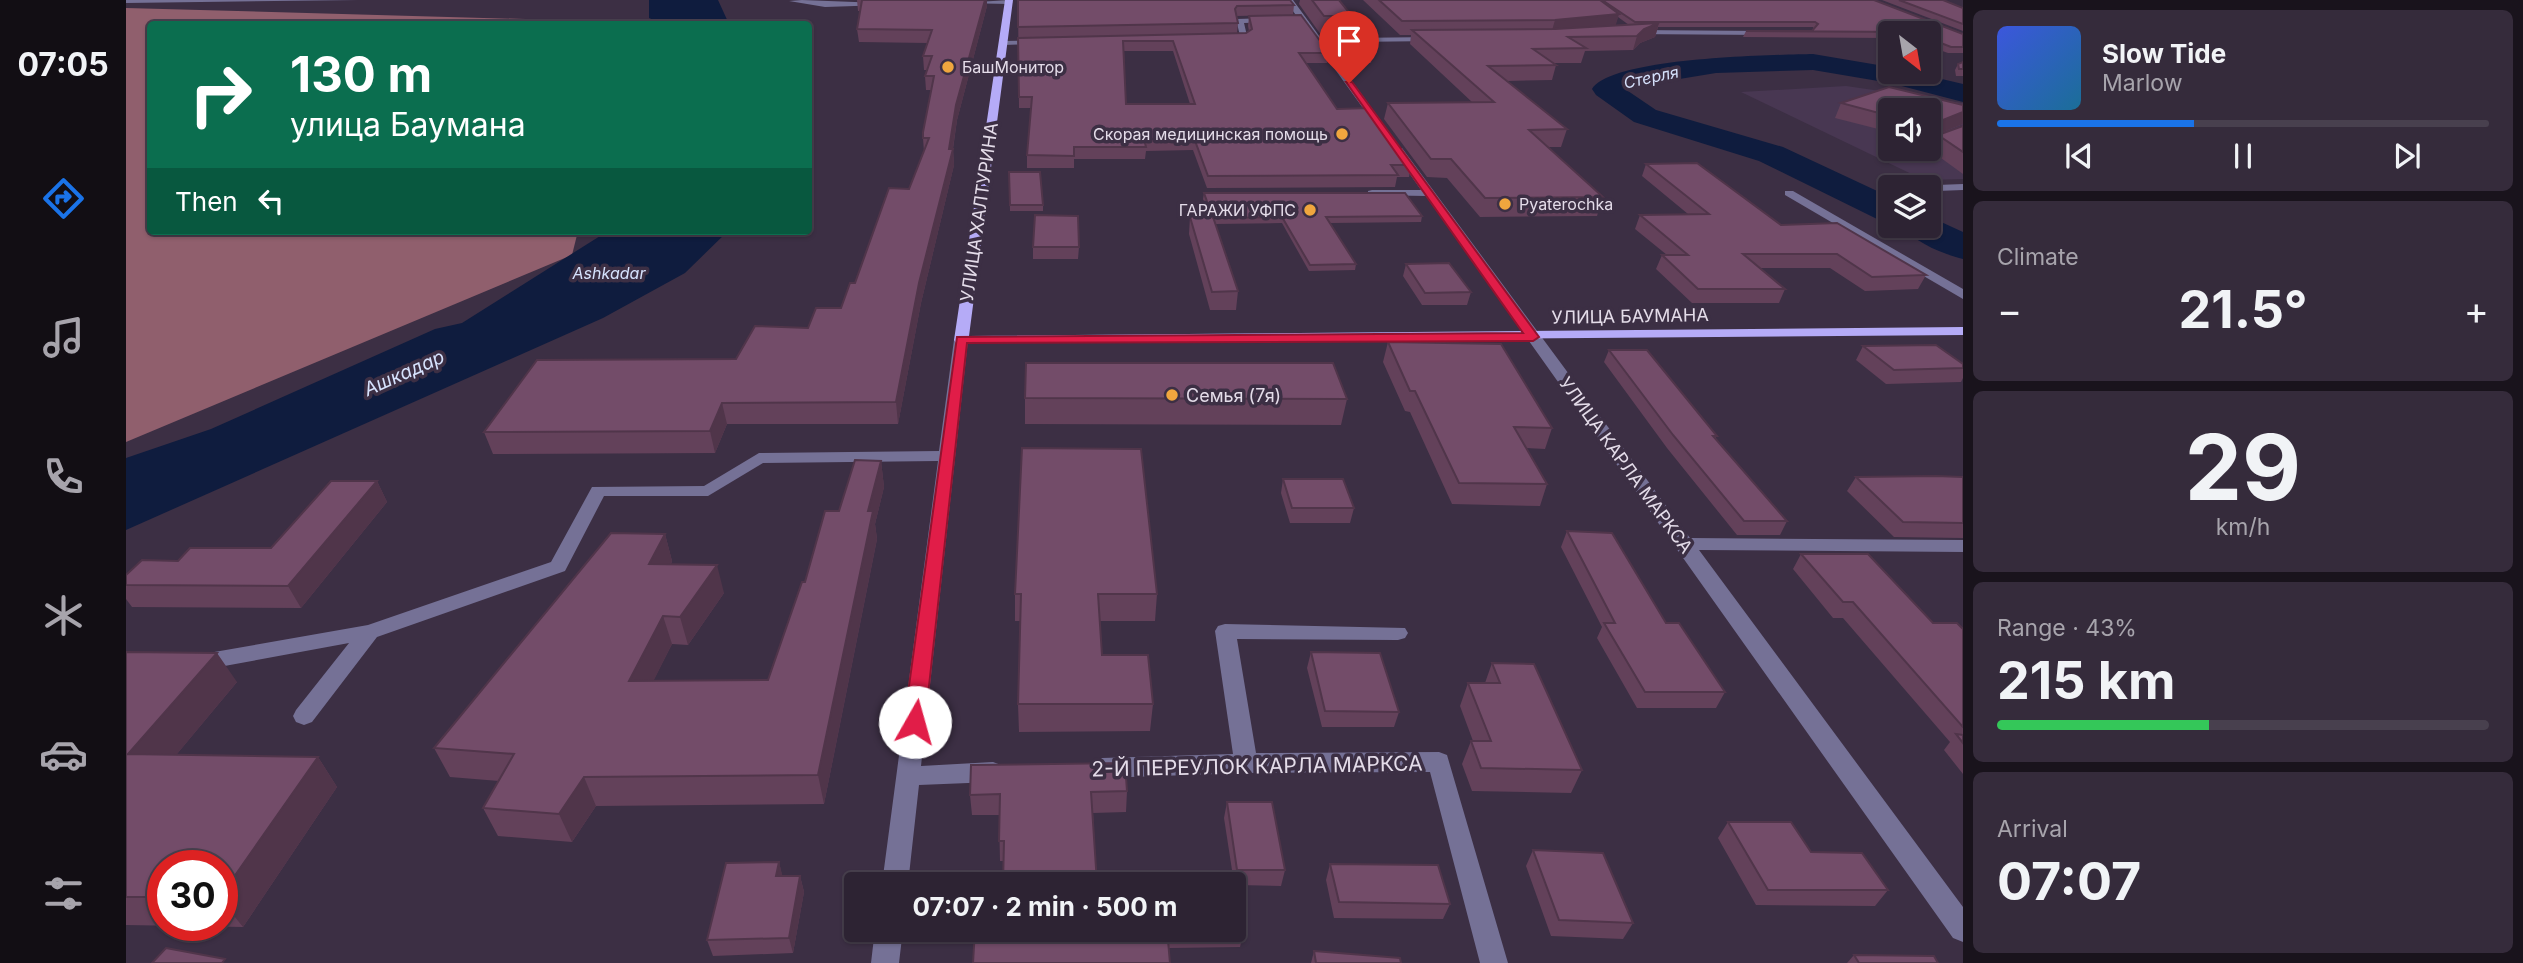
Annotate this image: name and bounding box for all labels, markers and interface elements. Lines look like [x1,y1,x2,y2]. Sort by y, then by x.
pin [1319,11,1379,83]
north arrow [1878,21,1941,84]
map controls [1878,21,1941,238]
icon: arrive [1330,22,1368,60]
text: Slow Tide [2102,38,2226,69]
text: 07:05 [17,45,109,84]
text: 130 m [290,45,432,104]
icon: right [175,49,266,140]
place label: БашМонитор [962,57,1064,77]
marker: БашМонитор [940,59,956,75]
water label: Стерля [1622,61,1681,93]
text: Marlow [2102,69,2182,97]
button: sound [1878,98,1941,161]
text: улица Баумана [290,105,526,144]
street label: УЛИЦА ХАЛТУРИНА [956,121,1002,303]
place label: Скорая медицинская помощь [1093,124,1328,144]
marker: Скорая медицинская помощь [1334,126,1350,142]
icon: previous [2060,137,2098,175]
icon: pause [2224,137,2262,175]
icon: next [2388,137,2426,175]
icon: directions [39,174,88,223]
button: layers [1878,175,1941,238]
icon: left [252,182,290,220]
text: Then [175,186,238,217]
place label: Pyaterochka [1519,194,1613,214]
marker: Pyaterochka [1497,196,1513,212]
place label: ГАРАЖИ УФПС [1179,200,1296,220]
marker: ГАРАЖИ УФПС [1302,202,1318,218]
text: Climate [1997,243,2079,271]
water label: Ashkadar [572,263,646,283]
text: 21.5° [2178,278,2308,341]
text: − [1997,287,2022,333]
text: + [2464,287,2489,333]
street label: УЛИЦА БАУМАНА [1551,304,1709,328]
icon: music [39,313,88,362]
water label: Ашкадар [359,345,448,401]
street label: УЛИЦА КАРЛА МАРКСА [1555,373,1697,557]
place label: Семья (7я) [1186,385,1281,406]
marker: Семья (7я) [1164,387,1180,403]
text: 29 [2185,412,2301,522]
icon: phone [39,452,88,501]
text: km/h [2216,513,2270,541]
icon: climate [39,591,88,640]
text: Range · 43% [1997,614,2137,642]
text: 215 km [1997,649,2175,712]
position arrow [878,685,952,759]
icon: car [39,730,88,779]
street label: 2-Й ПЕРЕУЛОК КАРЛА МАРКСА [1091,750,1423,781]
text: Arrival [1997,815,2068,843]
speed limit sign: 30 [147,850,238,941]
text: 07:07 [1997,850,2141,913]
icon: filters [39,869,88,918]
text: 07:07 · 2 min · 500 m [912,891,1178,922]

